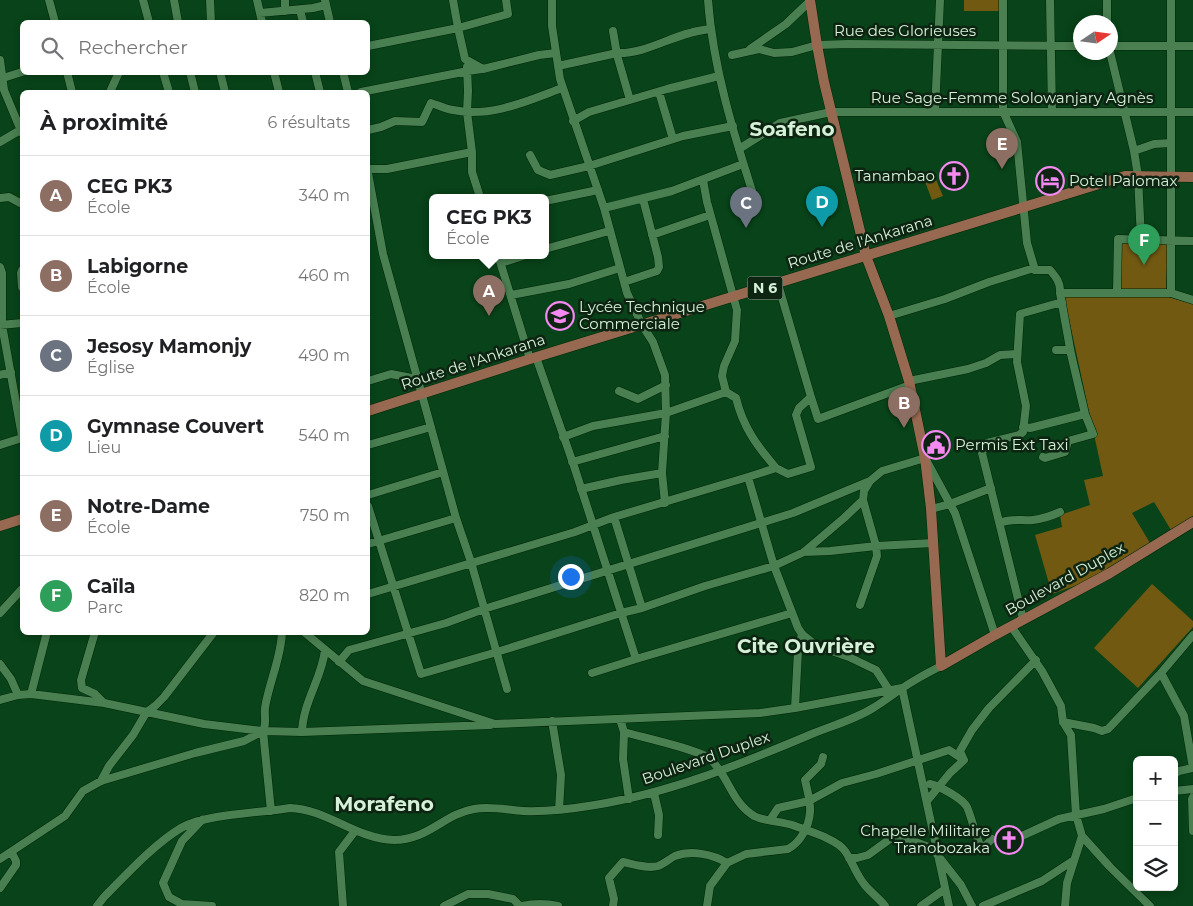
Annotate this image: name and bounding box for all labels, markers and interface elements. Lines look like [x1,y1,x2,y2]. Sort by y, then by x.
north arrow [1073,15,1118,60]
search box [20,20,370,75]
street label: Rue des Glorieuses [834,21,976,40]
icon: search [38,34,66,62]
text: Rechercher [78,36,188,59]
street label: Rue Sage-Femme Solowanjary Agnès [871,88,1153,107]
text: À proximité [40,110,168,135]
text: 6 résultats [268,113,350,132]
district label: Soafeno [749,117,835,141]
pin: E [986,128,1018,169]
church icon: Tanambao [939,161,969,191]
place label: Tanambao [855,166,935,185]
hotel icon: Potel Palomax [1035,166,1065,196]
place label: Potel Palomax [1069,171,1177,190]
text: CEG PK3 [87,175,173,198]
text: A [50,186,62,205]
text: 340 m [299,186,350,205]
pin: D [806,186,838,227]
pin: C [730,187,762,228]
popup [429,194,549,259]
text: École [87,198,130,217]
text: CEG PK3 [446,206,532,229]
street label: Route de l'Ankarana [785,210,935,273]
pin: F [1128,224,1160,265]
text: École [446,229,490,248]
text: Labigorne [87,255,188,278]
text: B [50,266,62,285]
text: 460 m [298,266,350,285]
pin: A [473,275,505,316]
road number: N 6 [748,276,782,300]
text: École [87,278,130,297]
place label: Lycée Technique Commerciale [579,297,705,333]
school or university icon: Lycée Technique Commerciale [545,301,575,331]
street label: Route de l'Ankarana [398,329,547,394]
text: Jesosy Mamonjy [87,335,251,358]
text: C [50,346,62,365]
text: 490 m [298,346,350,365]
text: Église [87,358,135,377]
pin: B [888,387,920,428]
text: Gymnase Couvert [87,415,264,438]
text: D [49,426,63,445]
text: 540 m [299,426,350,445]
public building icon: Permis Ext Taxi [921,430,951,460]
place label: Permis Ext Taxi [955,435,1069,454]
text: Lieu [87,438,121,457]
text: Notre-Dame [87,495,210,518]
text: E [51,506,61,525]
text: 750 m [300,506,350,525]
text: École [87,518,130,537]
street label: Boulevard Duplex [1002,538,1128,619]
your location [558,564,584,590]
text: Caïla [87,575,136,598]
text: F [51,586,61,605]
text: 820 m [299,586,350,605]
text: Parc [87,598,123,617]
district label: Cite Ouvrière [737,634,875,658]
street label: Boulevard Duplex [639,727,772,788]
map controls [1133,756,1178,891]
button: + [1133,756,1178,801]
district label: Morafeno [334,792,434,816]
button: − [1133,801,1178,846]
place label: Chapelle Militaire Tranobozaka [860,821,990,857]
church icon: Chapelle Militaire Tranobozaka [994,825,1024,855]
button: layers [1133,846,1178,891]

